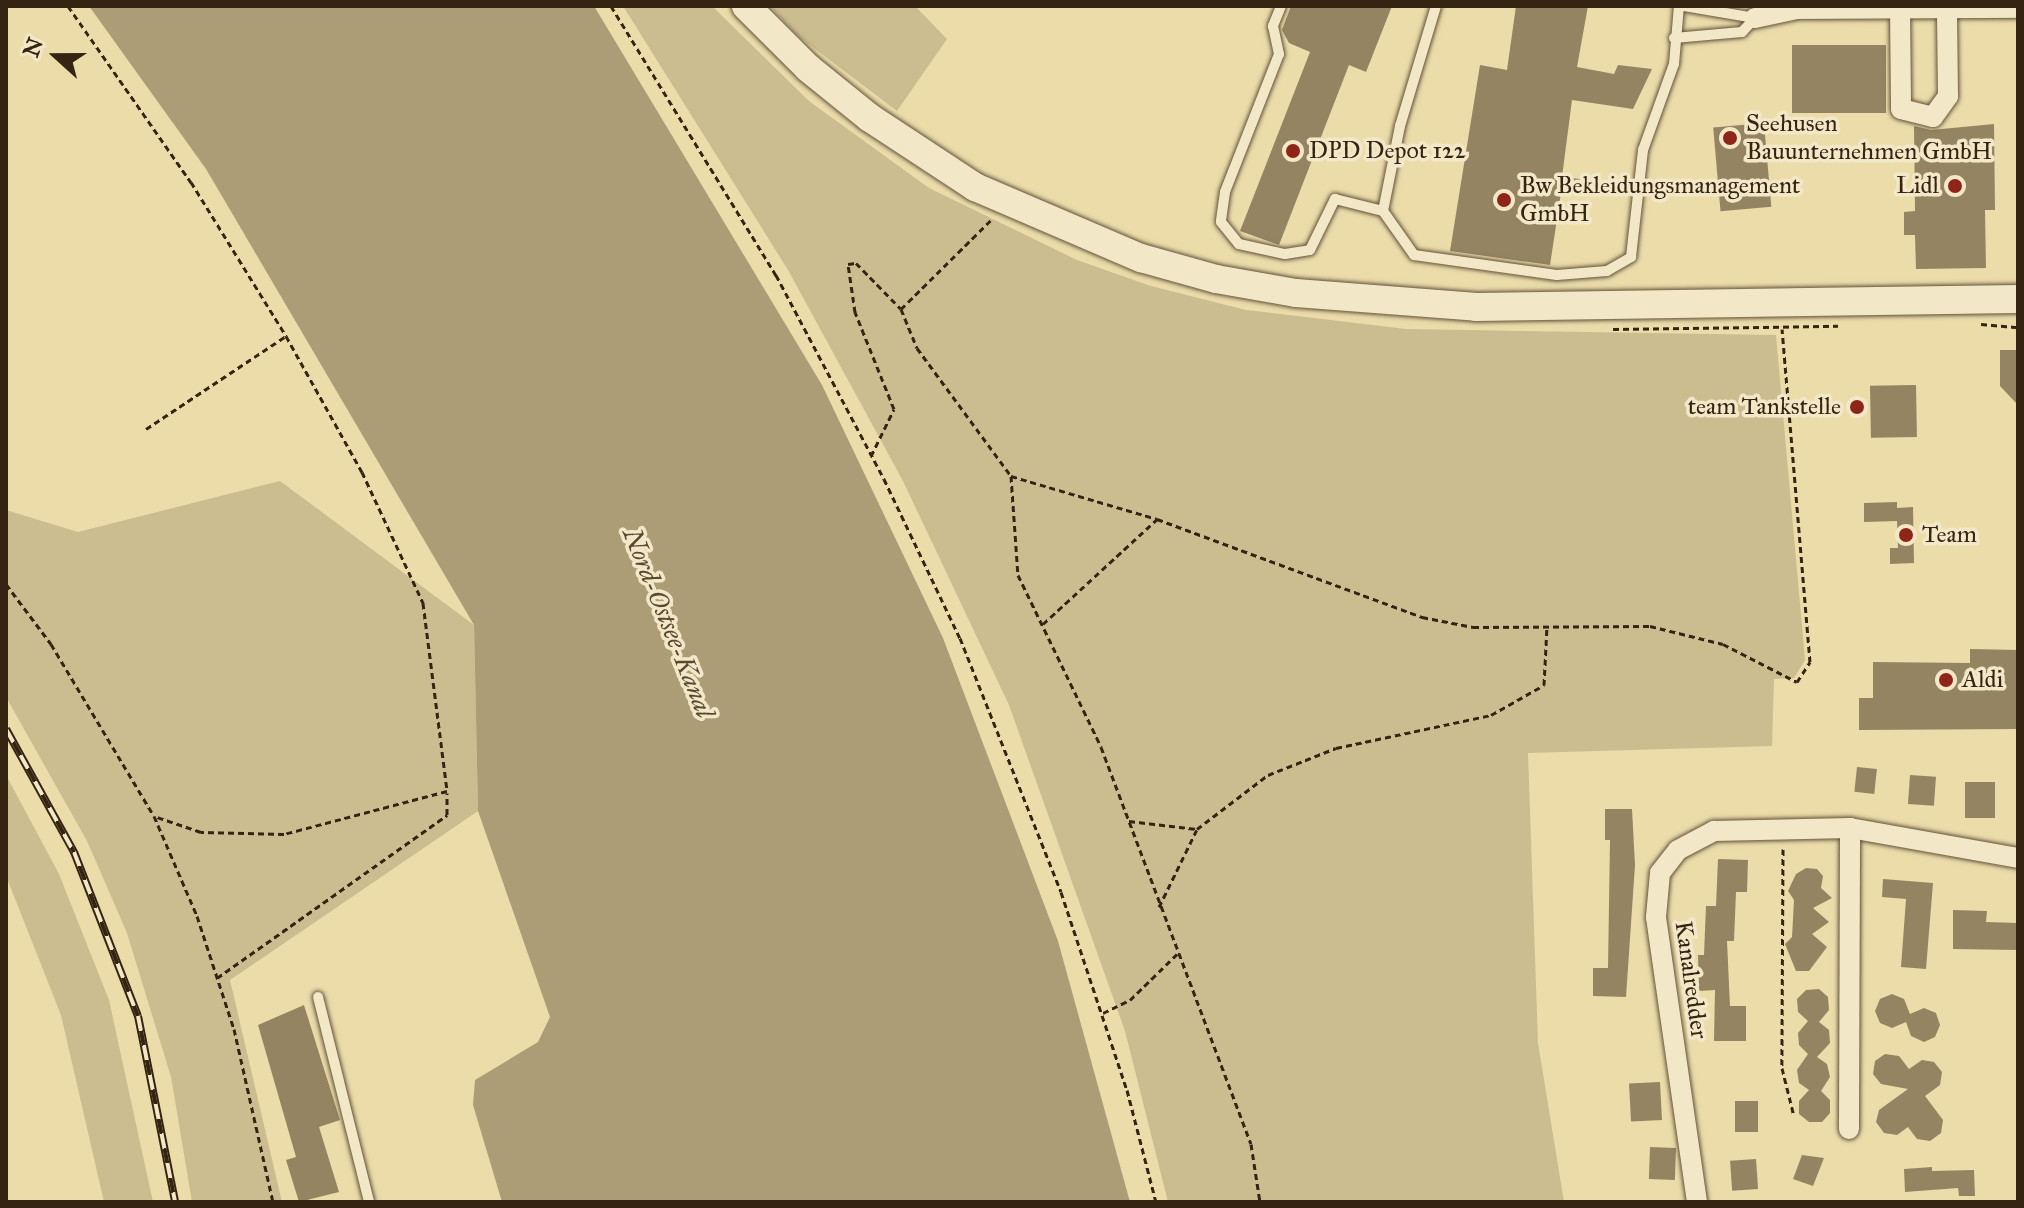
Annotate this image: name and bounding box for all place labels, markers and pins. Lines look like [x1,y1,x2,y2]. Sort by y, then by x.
place label: Seehusen Bauunternehmen GmbH [1746,110,1992,166]
marker: Seehusen Bauunternehmen GmbH [1721,129,1739,147]
place label: DPD Depot 122 [1309,137,1465,165]
marker: DPD Depot 122 [1284,142,1302,160]
place label: Bw Bekleidungsmanagement GmbH [1520,172,1800,228]
place label: Lidl [1896,172,1939,200]
marker: Lidl [1946,177,1964,195]
marker: Bw Bekleidungsmanagement GmbH [1495,191,1513,209]
place label: team Tankstelle [1688,393,1841,421]
marker: team Tankstelle [1848,398,1866,416]
place label: Team [1922,521,1977,549]
marker: Team [1897,526,1915,544]
place label: Aldi [1962,666,2003,694]
marker: Aldi [1937,671,1955,689]

